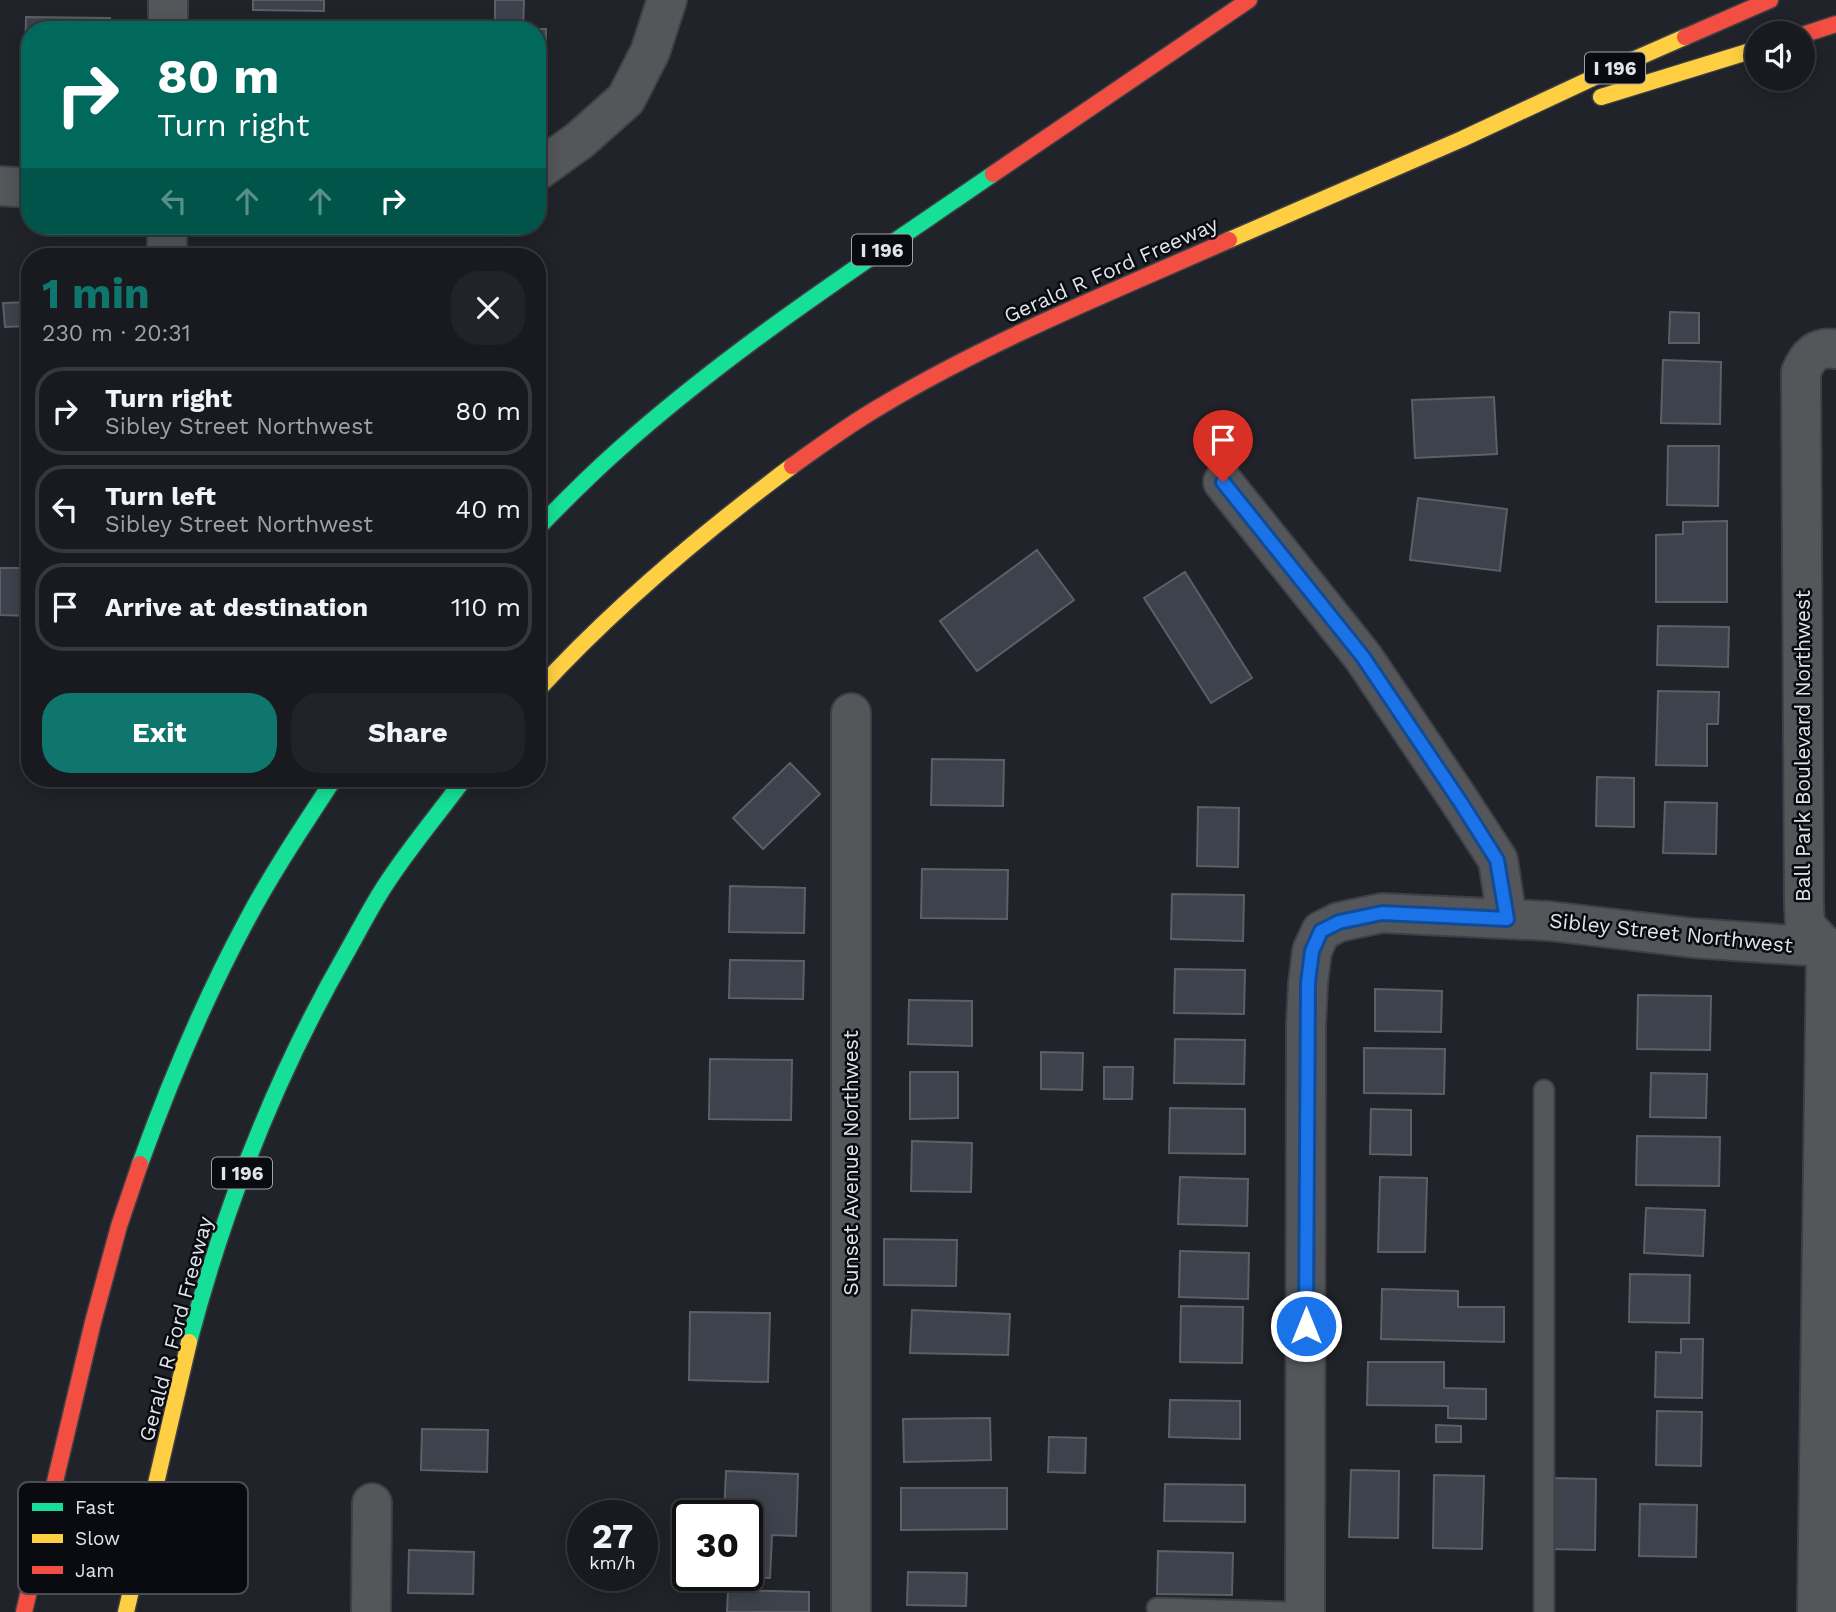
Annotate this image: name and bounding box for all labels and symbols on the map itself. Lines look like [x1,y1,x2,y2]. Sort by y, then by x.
road number: I 196 [1585,52,1645,83]
street label: Gerald R Ford Freeway [1000,211,1222,328]
road number: I 196 [852,234,912,266]
pin [1193,410,1253,482]
street label: Ball Park Boulevard Northwest [1790,590,1815,902]
street label: Sibley Street Northwest [1548,907,1794,958]
street label: Sunset Avenue Northwest [838,1030,863,1296]
road number: I 196 [212,1158,272,1189]
street label: Gerald R Ford Freeway [133,1214,218,1444]
position arrow [1269,1289,1343,1363]
legend [18,1482,248,1594]
text: Fast [75,1496,114,1519]
speed limit sign: 30 [672,1500,763,1591]
text: Slow [75,1527,120,1550]
text: Jam [75,1559,114,1582]

